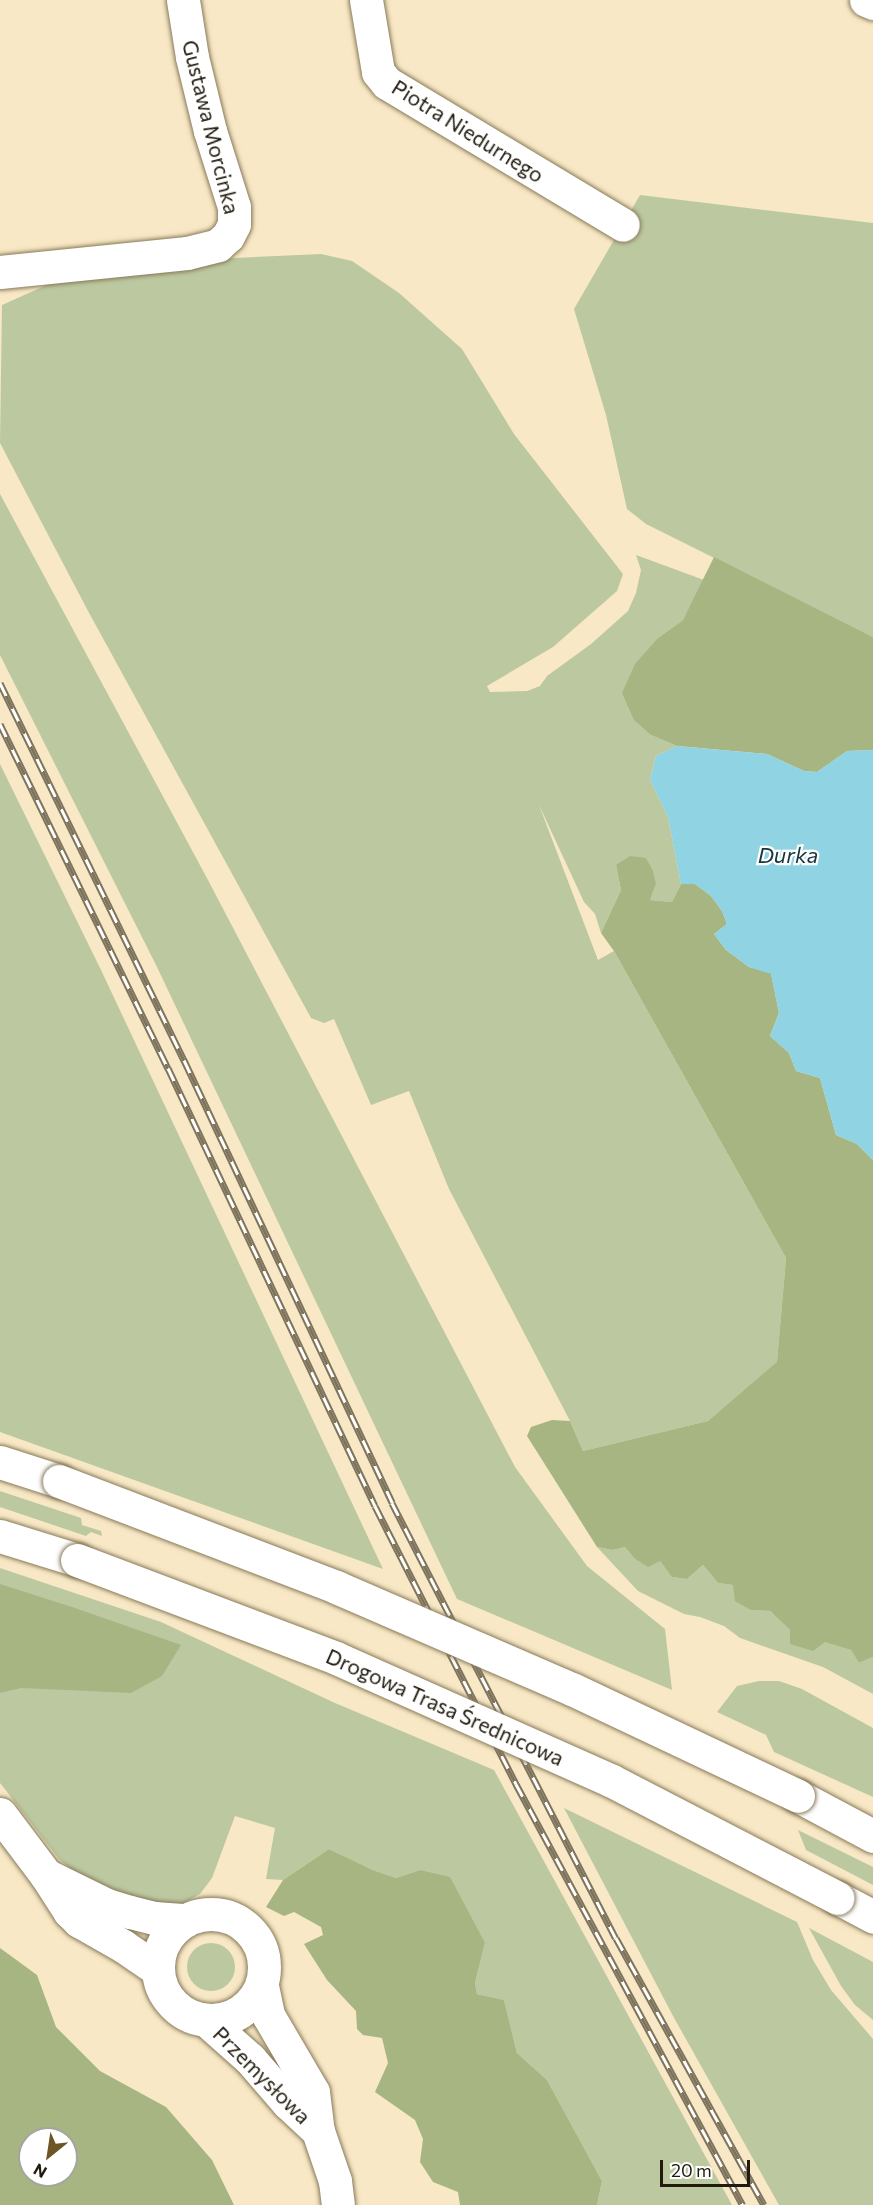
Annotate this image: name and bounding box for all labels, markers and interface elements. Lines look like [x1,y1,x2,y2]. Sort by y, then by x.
street label: Gustawa Morcinka [177,37,245,217]
street label: Piotra Niedurnego [387,74,549,188]
water label: Durka [758,842,818,868]
street label: Drogowa Trasa Średnicowa [322,1643,568,1771]
street label: Przemysłowa [208,2021,316,2129]
north arrow [18,2127,78,2187]
scale bar [663,2148,753,2186]
text: 20 m [671,2159,712,2181]
text: N [30,2160,50,2183]

